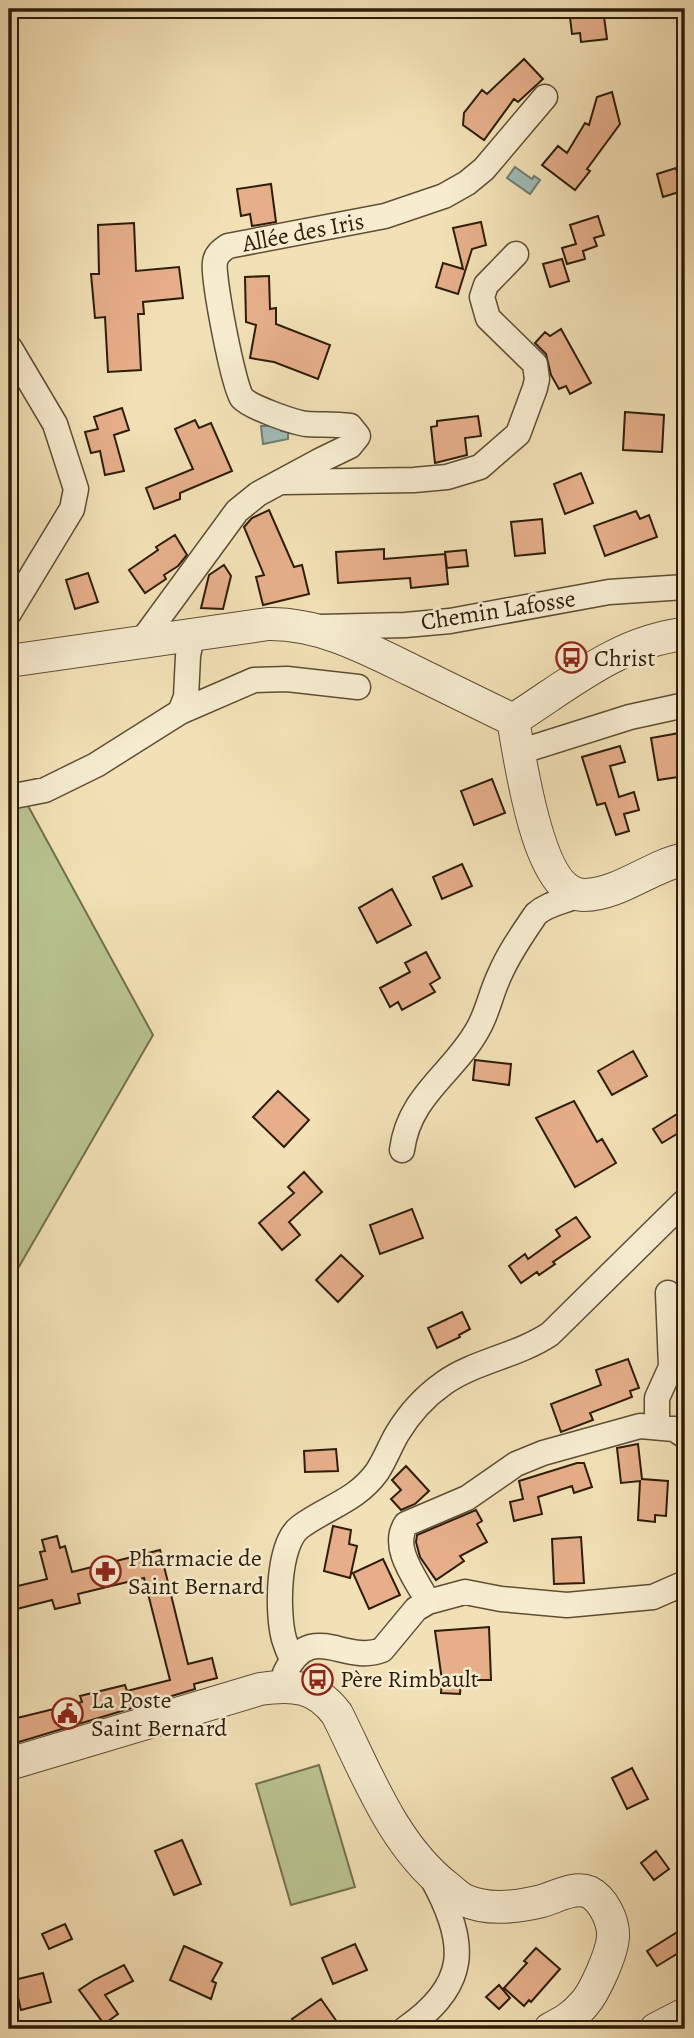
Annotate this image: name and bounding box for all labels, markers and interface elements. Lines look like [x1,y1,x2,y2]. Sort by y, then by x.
street label: Allée des Iris [238,205,367,260]
street label: Chemin Lafosse [418,582,578,638]
bus stop icon: Christ [554,641,588,675]
place label: Christ [594,642,655,674]
place label: Pharmacie de Saint Bernard [128,1542,264,1602]
pharmacy icon: Pharmacie de Saint Bernard [88,1555,122,1589]
bus stop icon: Père Rimbault [300,1662,334,1696]
place label: Père Rimbault [340,1663,479,1695]
place label: La Poste Saint Bernard [91,1684,227,1744]
public building icon: La Poste Saint Bernard [51,1697,85,1731]

